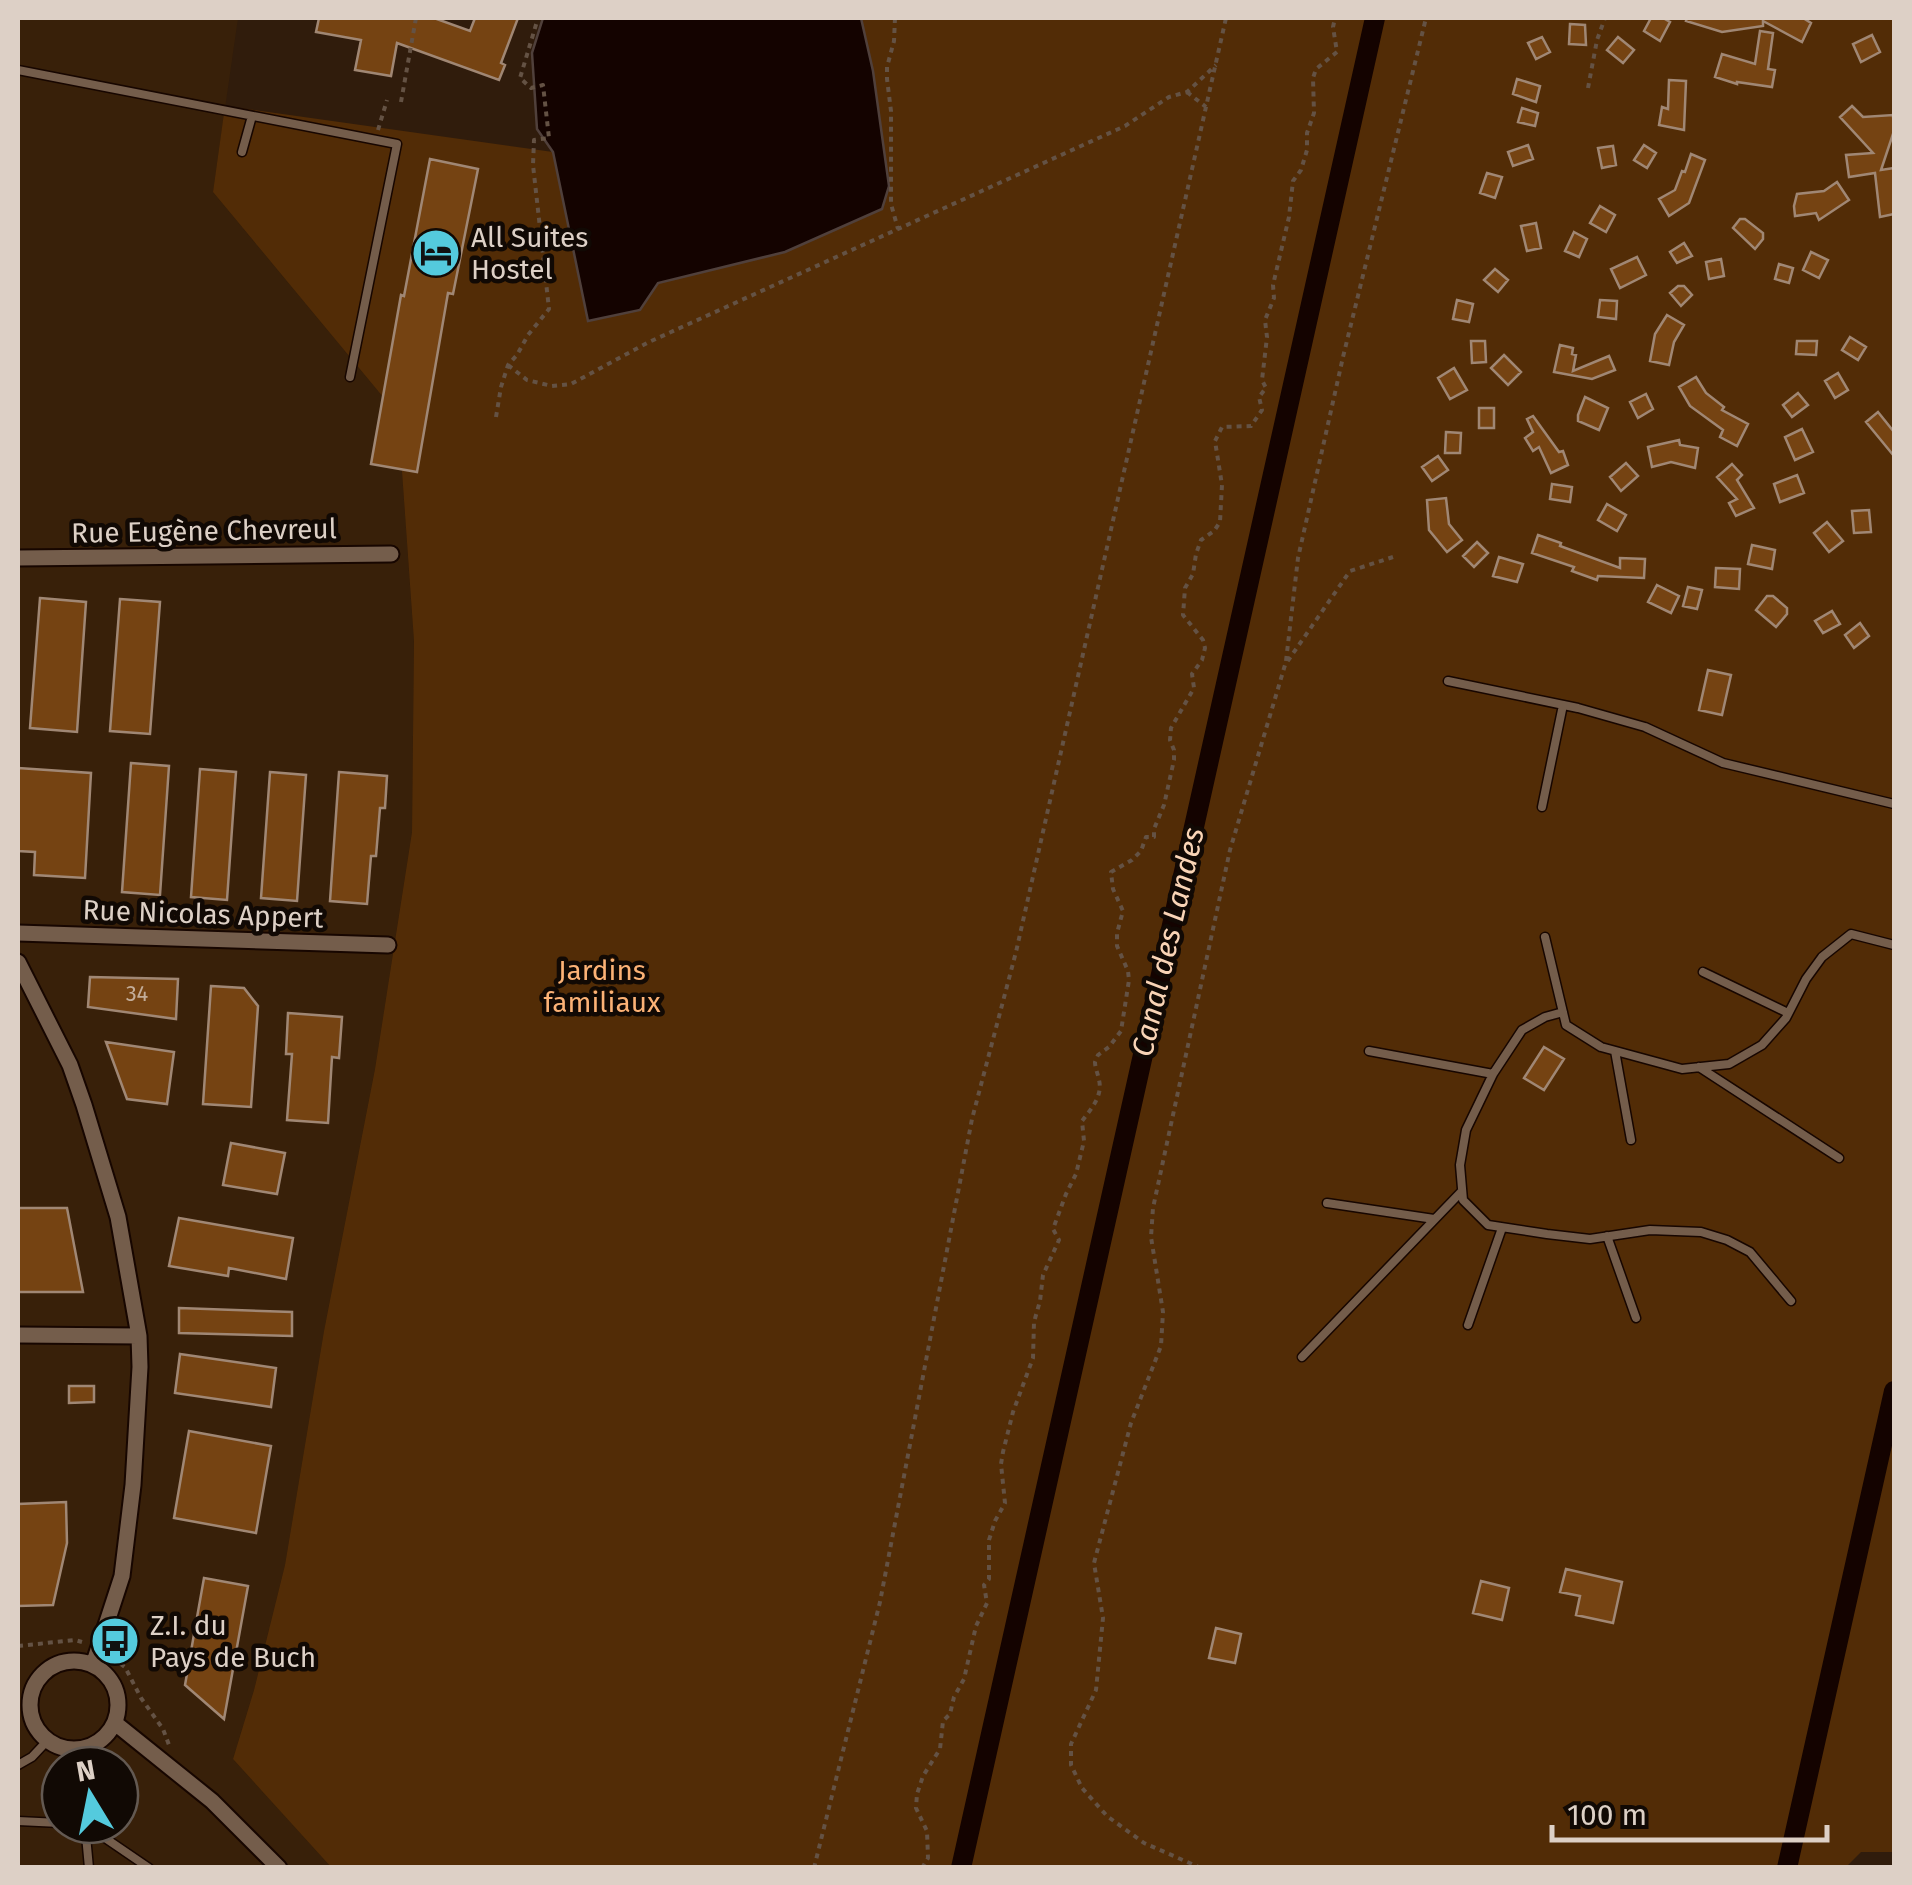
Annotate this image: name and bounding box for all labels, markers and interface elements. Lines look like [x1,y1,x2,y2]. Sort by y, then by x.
place label: All Suites Hostel [471,221,588,286]
hotel icon: All Suites Hostel [410,227,462,279]
street label: Rue Eugène Chevreul [71,512,337,550]
water label: Canal des Landes [1124,824,1212,1060]
street label: Rue Nicolas Appert [82,893,325,935]
park label: Jardins familiaux [543,954,661,1019]
house number: 34 [126,980,149,1007]
place label: Z.I. du Pays de Buch [150,1609,316,1674]
bus stop icon: Z.I. du Pays de Buch [89,1615,141,1667]
north arrow [40,1745,140,1845]
text: N [74,1753,98,1789]
scale bar [1552,1780,1827,1842]
text: 100 m [1567,1797,1647,1833]

